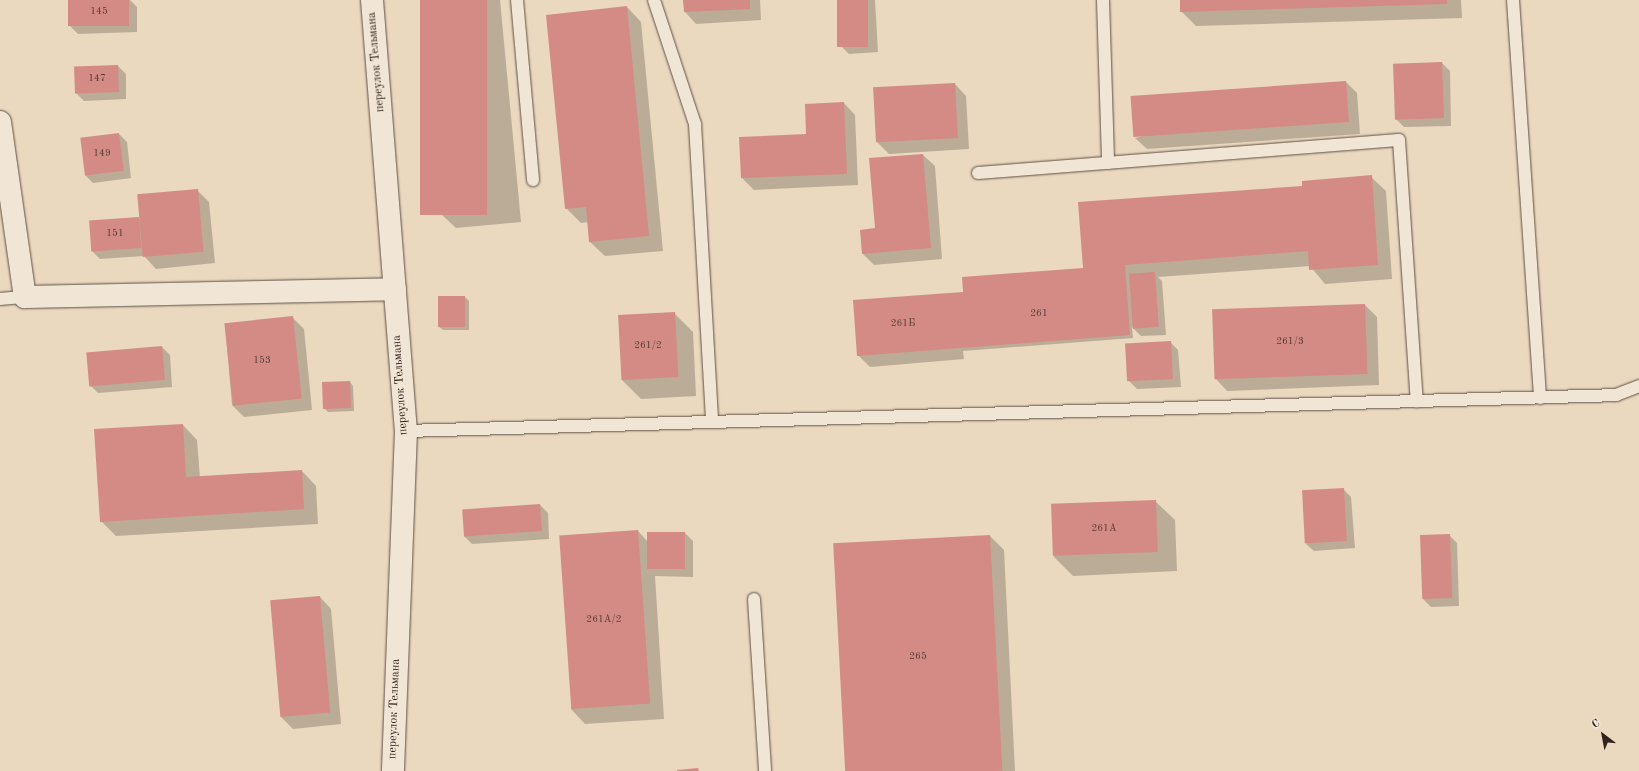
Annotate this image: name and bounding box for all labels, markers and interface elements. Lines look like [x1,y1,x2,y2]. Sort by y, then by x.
house number: 145 [90,6,108,18]
street label: переулок Тельмана [365,11,389,113]
house number: 147 [88,73,106,85]
house number: 149 [93,148,111,160]
house number: 151 [106,228,124,240]
house number: 261 [1030,308,1048,320]
house number: 261Б [891,318,915,330]
street label: переулок Тельмана [390,334,412,436]
house number: 261/3 [1276,336,1304,348]
house number: 261/2 [634,340,662,352]
house number: 153 [253,355,271,367]
house number: 261А [1091,523,1117,535]
house number: 261А/2 [586,614,622,626]
house number: 265 [909,651,927,663]
street label: переулок Тельмана [386,659,404,759]
north arrow [1583,715,1623,755]
text: С [1590,718,1602,731]

